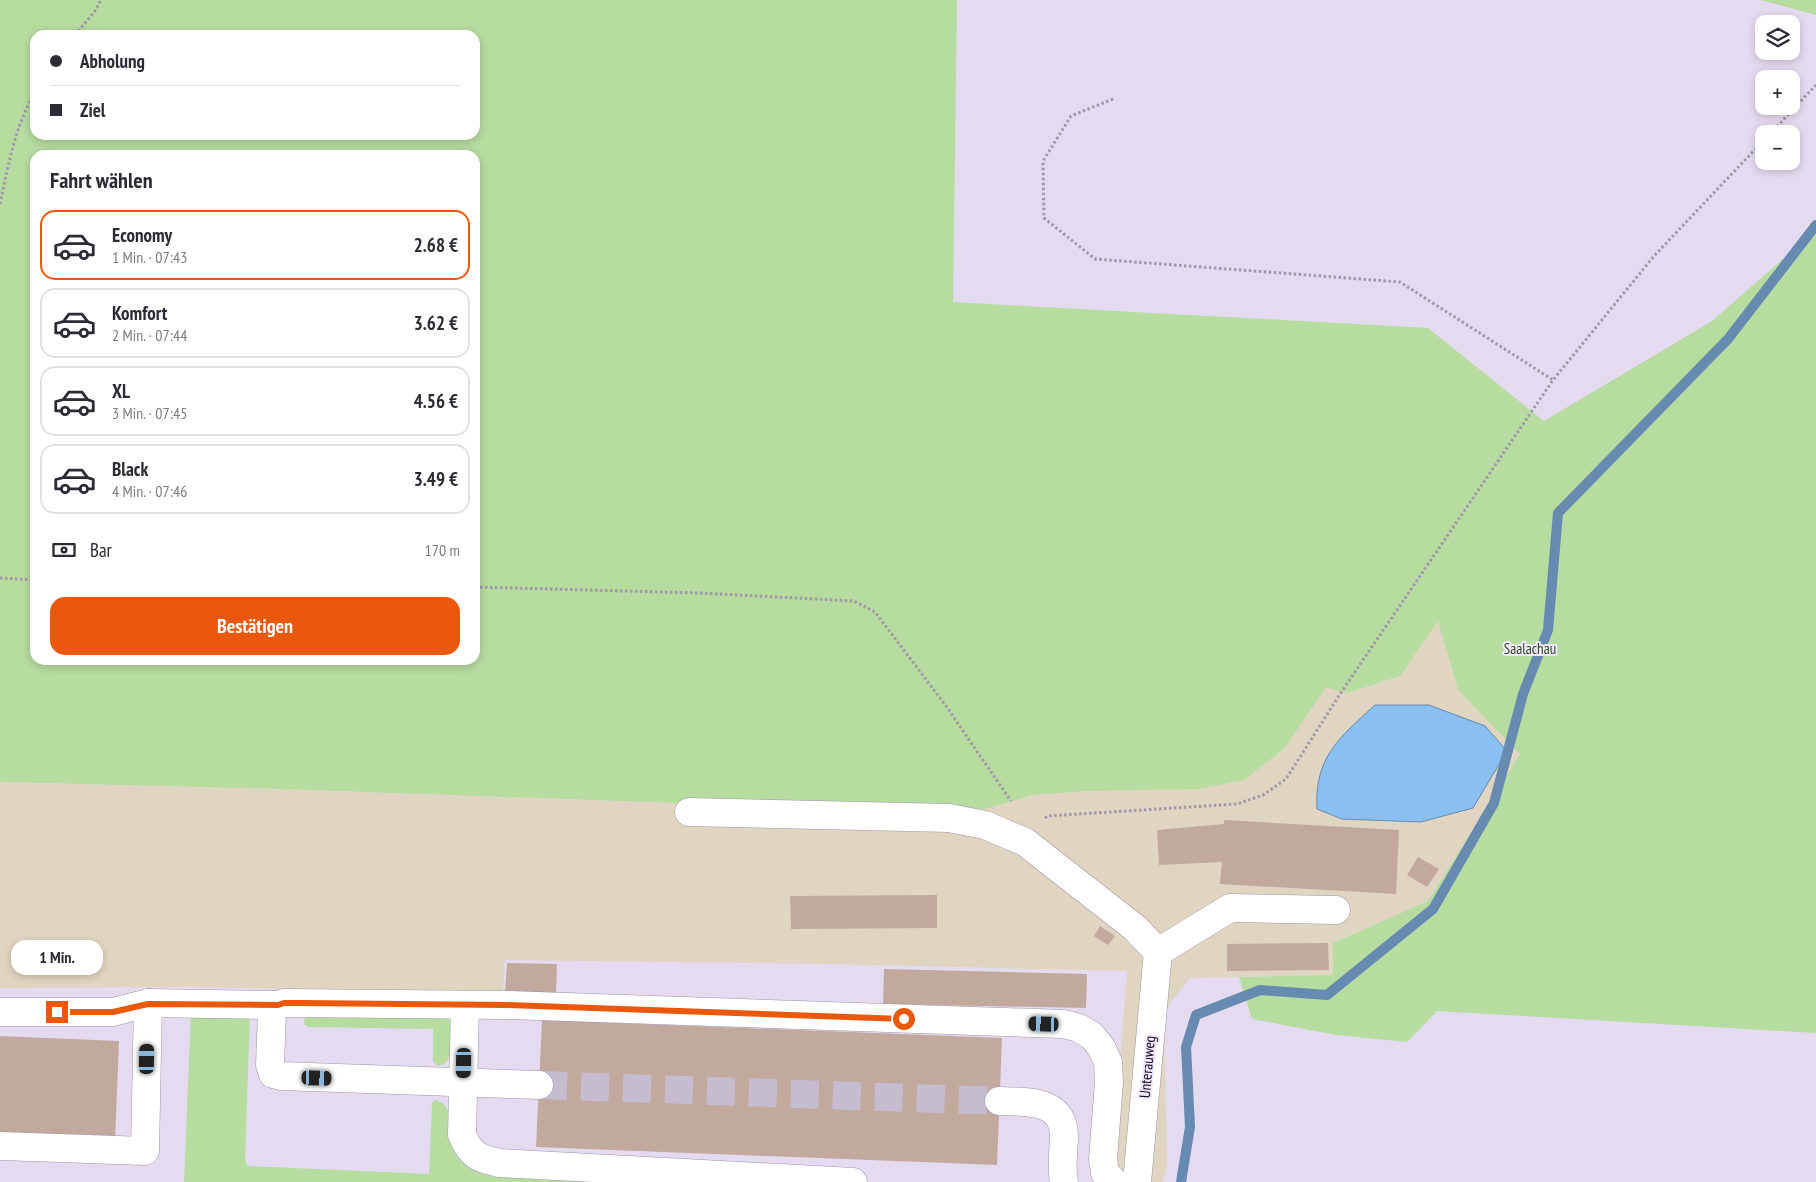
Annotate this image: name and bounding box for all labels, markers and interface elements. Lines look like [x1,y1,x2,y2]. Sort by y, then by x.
map controls [1755,15,1800,170]
button: layers [1755,15,1800,60]
text: Abholung [80,49,145,73]
button: + [1755,70,1800,115]
text: Ziel [80,98,105,122]
button: − [1755,125,1800,170]
text: Fahrt wählen [50,166,153,194]
icon: car [52,223,97,268]
text: Economy [112,223,172,247]
text: 2.68 € [414,233,458,257]
text: 1 Min. · 07:43 [112,247,187,267]
icon: car [52,301,97,346]
text: Komfort [112,301,167,325]
text: 3.62 € [414,311,458,335]
text: 2 Min. · 07:44 [112,325,187,345]
icon: car [52,379,97,424]
text: XL [112,379,130,403]
text: 4.56 € [414,389,458,413]
text: 3 Min. · 07:45 [112,403,187,423]
icon: car [52,457,97,502]
text: Black [112,457,148,481]
text: 3.49 € [414,467,458,491]
text: 4 Min. · 07:46 [112,481,187,501]
icon: cash [50,536,78,564]
text: Bar [90,538,112,562]
text: 170 m [425,540,460,560]
button: Bestätigen [50,597,460,655]
park label: Saalachau [1504,639,1556,658]
callout: 1 Min. [11,940,103,974]
text: 1 Min. [39,947,75,967]
route end [46,1001,68,1023]
route start [893,1008,915,1030]
car [1028,1016,1059,1032]
street label: Unterauweg [1135,1035,1159,1099]
car [139,1044,154,1074]
car [456,1048,471,1078]
car [301,1070,332,1086]

